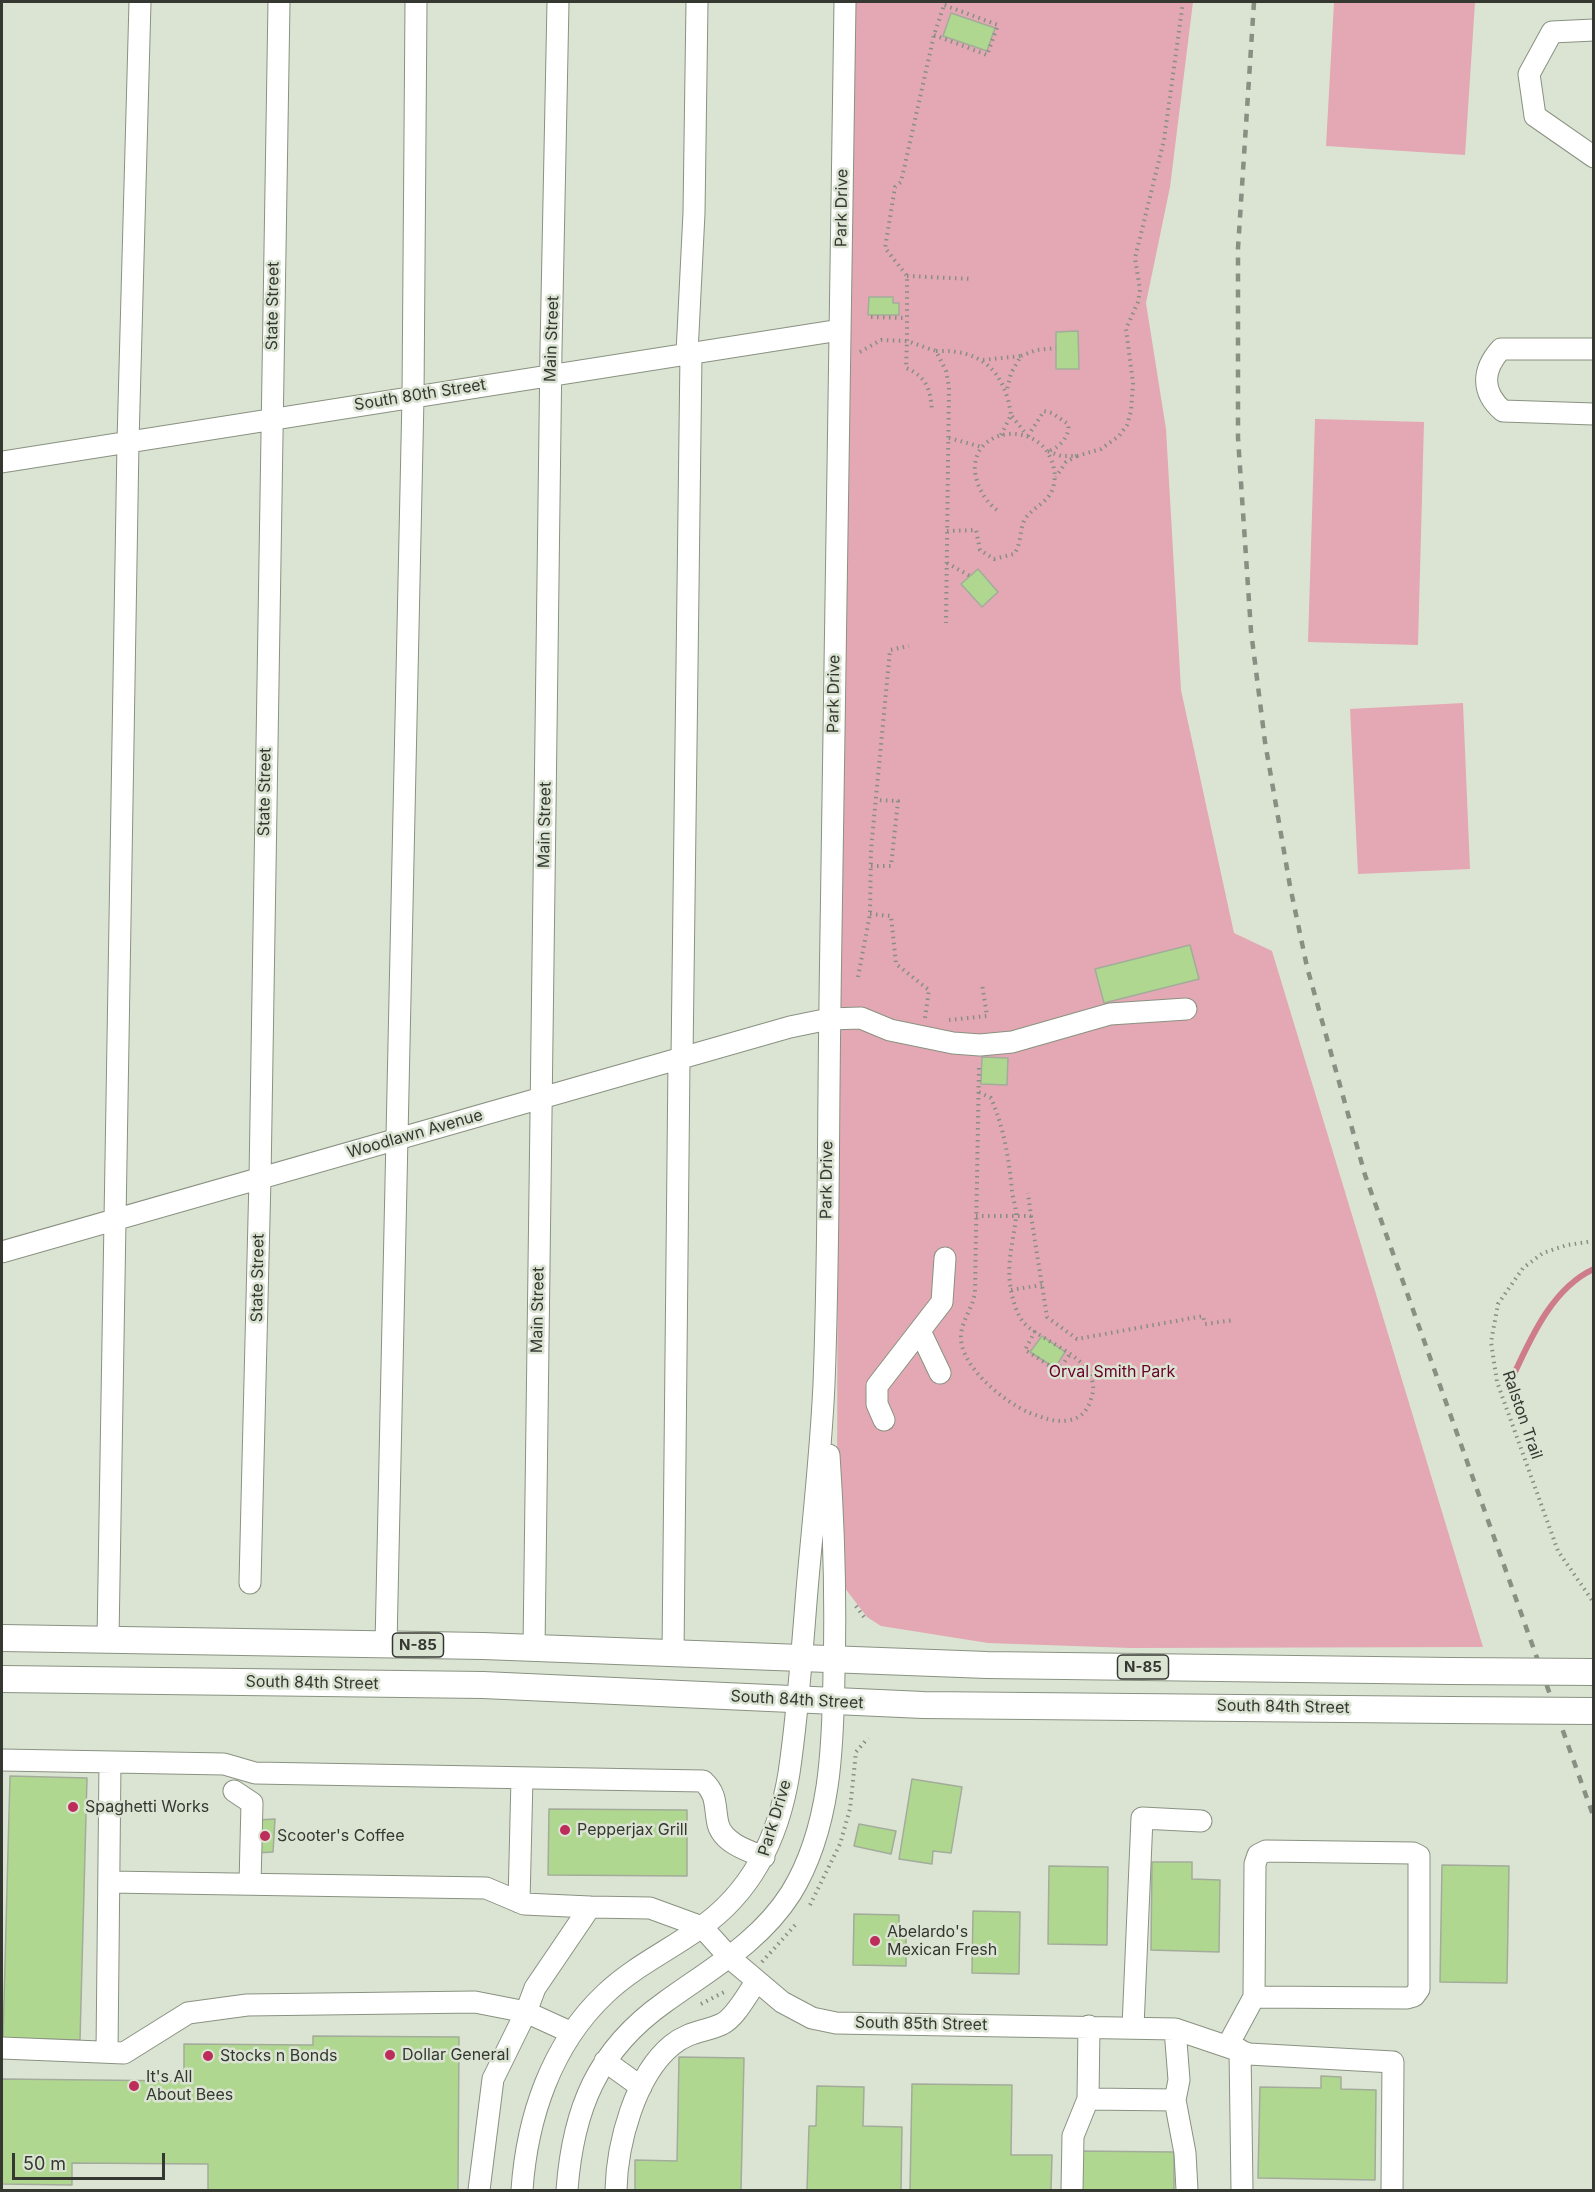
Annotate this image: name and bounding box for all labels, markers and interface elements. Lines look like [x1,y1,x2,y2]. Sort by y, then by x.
street label: Park Drive [832,169,852,247]
street label: State Street [263,262,283,350]
street label: Main Street [541,295,563,383]
street label: South 80th Street [353,375,487,415]
street label: Park Drive [824,655,844,733]
street label: State Street [255,748,275,836]
street label: Main Street [535,782,555,868]
street label: Woodlawn Avenue [345,1105,485,1163]
street label: Park Drive [817,1141,837,1219]
street label: State Street [248,1234,268,1322]
street label: Main Street [528,1267,548,1353]
park label: Orval Smith Park [1049,1362,1175,1382]
street label: Ralston Trail [1498,1368,1546,1462]
road number: N-85 [392,1633,444,1657]
road number: N-85 [1118,1655,1168,1679]
street label: South 84th Street [245,1672,379,1694]
street label: South 84th Street [730,1687,864,1713]
street label: South 84th Street [1216,1696,1350,1718]
street label: Park Drive [754,1778,796,1858]
place label: Spaghetti Works [85,1797,209,1817]
marker: Spaghetti Works [66,1800,80,1814]
place label: Pepperjax Grill [577,1820,688,1840]
marker: Pepperjax Grill [558,1823,572,1837]
place label: Scooter's Coffee [277,1826,404,1846]
marker: Scooter's Coffee [258,1829,272,1843]
place label: Abelardo's Mexican Fresh [887,1922,997,1960]
marker: Abelardo's Mexican Fresh [868,1934,882,1948]
street label: South 85th Street [855,2013,987,2035]
place label: Dollar General [402,2045,509,2065]
place label: Stocks n Bonds [220,2046,338,2066]
marker: Dollar General [383,2048,397,2062]
marker: Stocks n Bonds [201,2049,215,2063]
place label: It's All About Bees [146,2067,233,2105]
marker: It's All About Bees [127,2079,141,2093]
scale bar [15,2141,168,2179]
text: 50 m [23,2153,66,2174]

